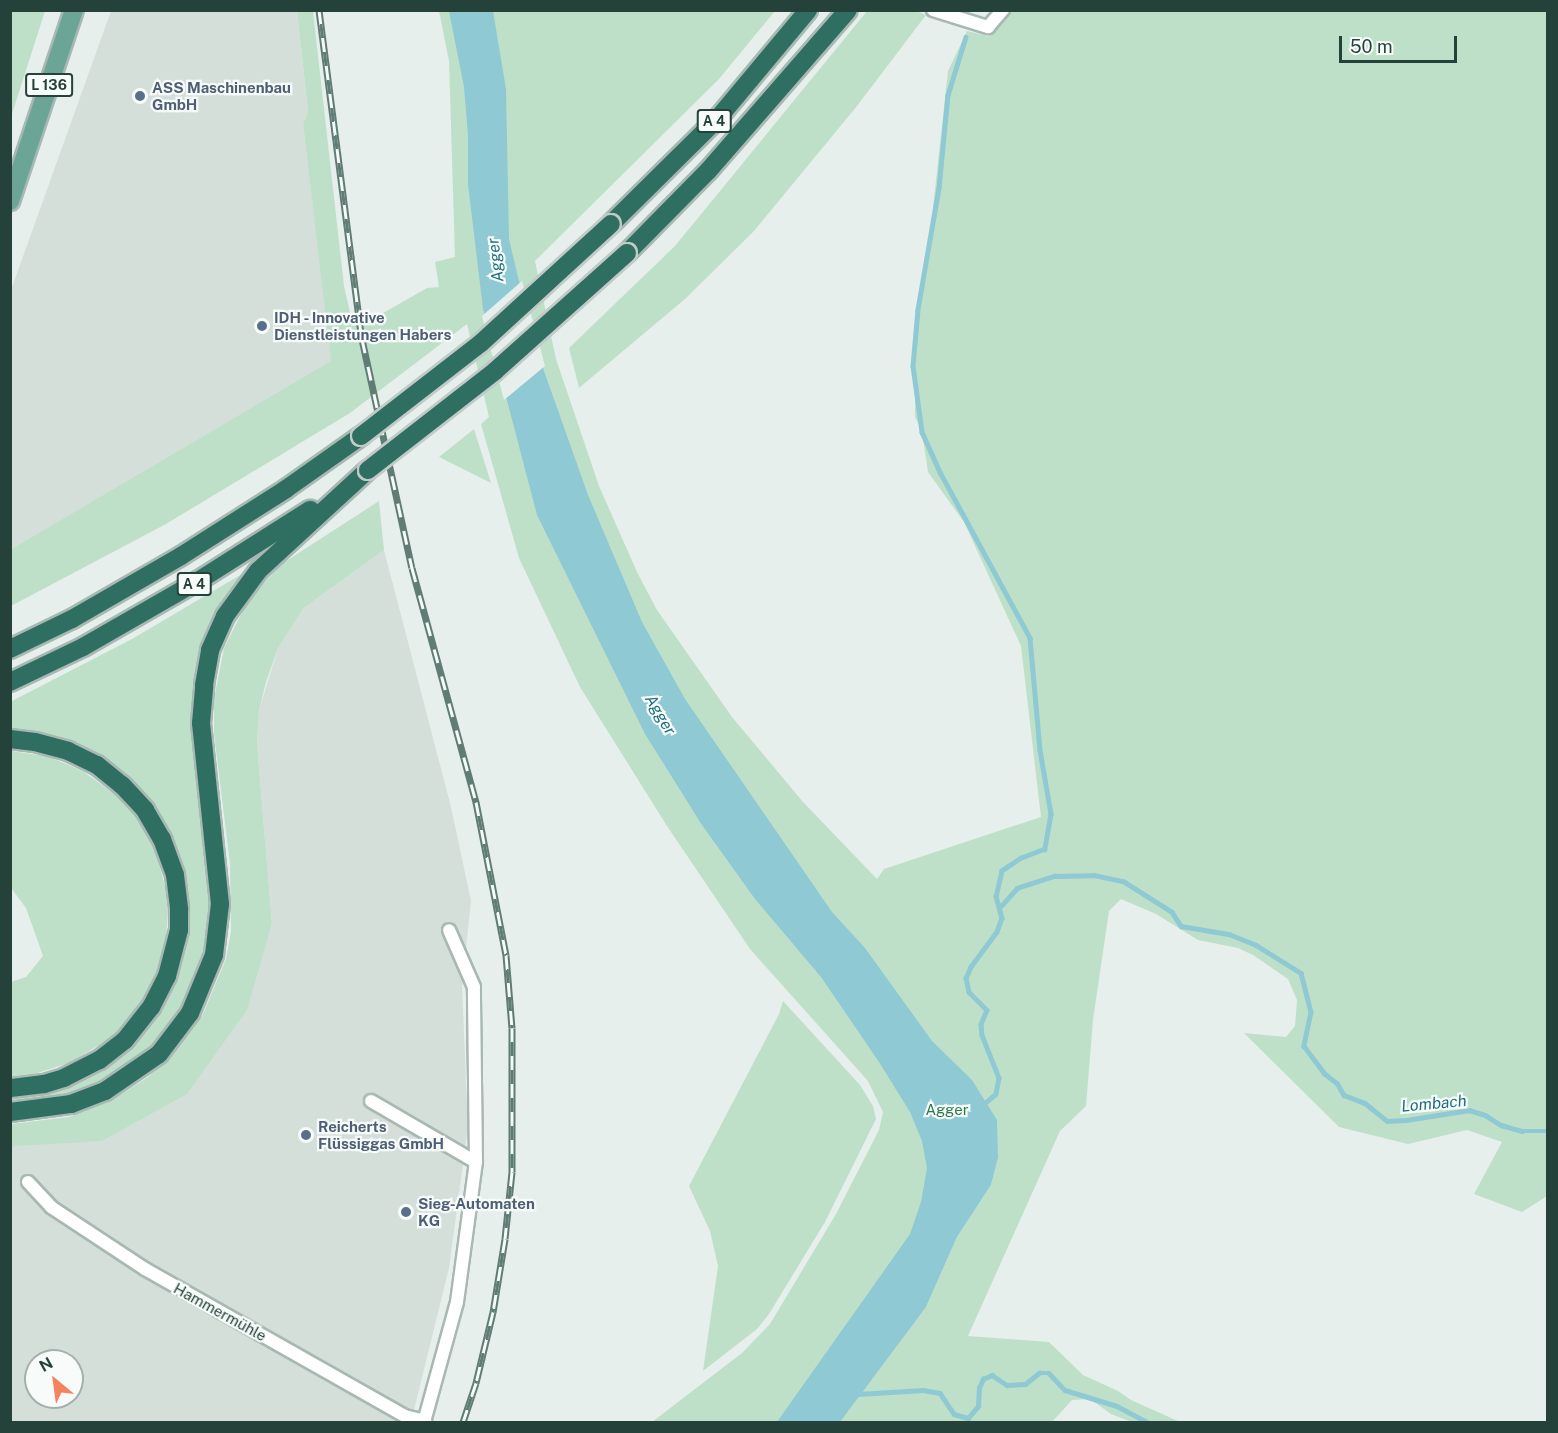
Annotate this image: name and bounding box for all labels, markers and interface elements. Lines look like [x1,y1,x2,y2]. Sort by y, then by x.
scale bar [1342,24,1460,62]
text: 50 m [1350,36,1393,57]
road number: L 136 [25,74,73,96]
place label: ASS Maschinenbau GmbH [152,78,291,113]
marker: ASS Maschinenbau GmbH [133,89,147,103]
road number: A 4 [696,110,732,132]
water label: Agger [484,237,508,283]
place label: IDH - Innovative Dienstleistungen Habers [274,308,451,343]
marker: IDH - Innovative Dienstleistungen Habers [255,319,269,333]
road number: A 4 [176,573,212,595]
water label: Agger [640,691,680,739]
water label: Lombach [1401,1092,1467,1116]
park label: Agger [926,1101,968,1119]
place label: Reicherts Flüssiggas GmbH [318,1117,444,1152]
marker: Reicherts Flüssiggas GmbH [299,1128,313,1142]
place label: Sieg-Automaten KG [418,1194,535,1229]
marker: Sieg-Automaten KG [399,1205,413,1219]
street label: Hammermühle [171,1279,269,1345]
north arrow [24,1349,84,1409]
text: N [36,1353,56,1376]

